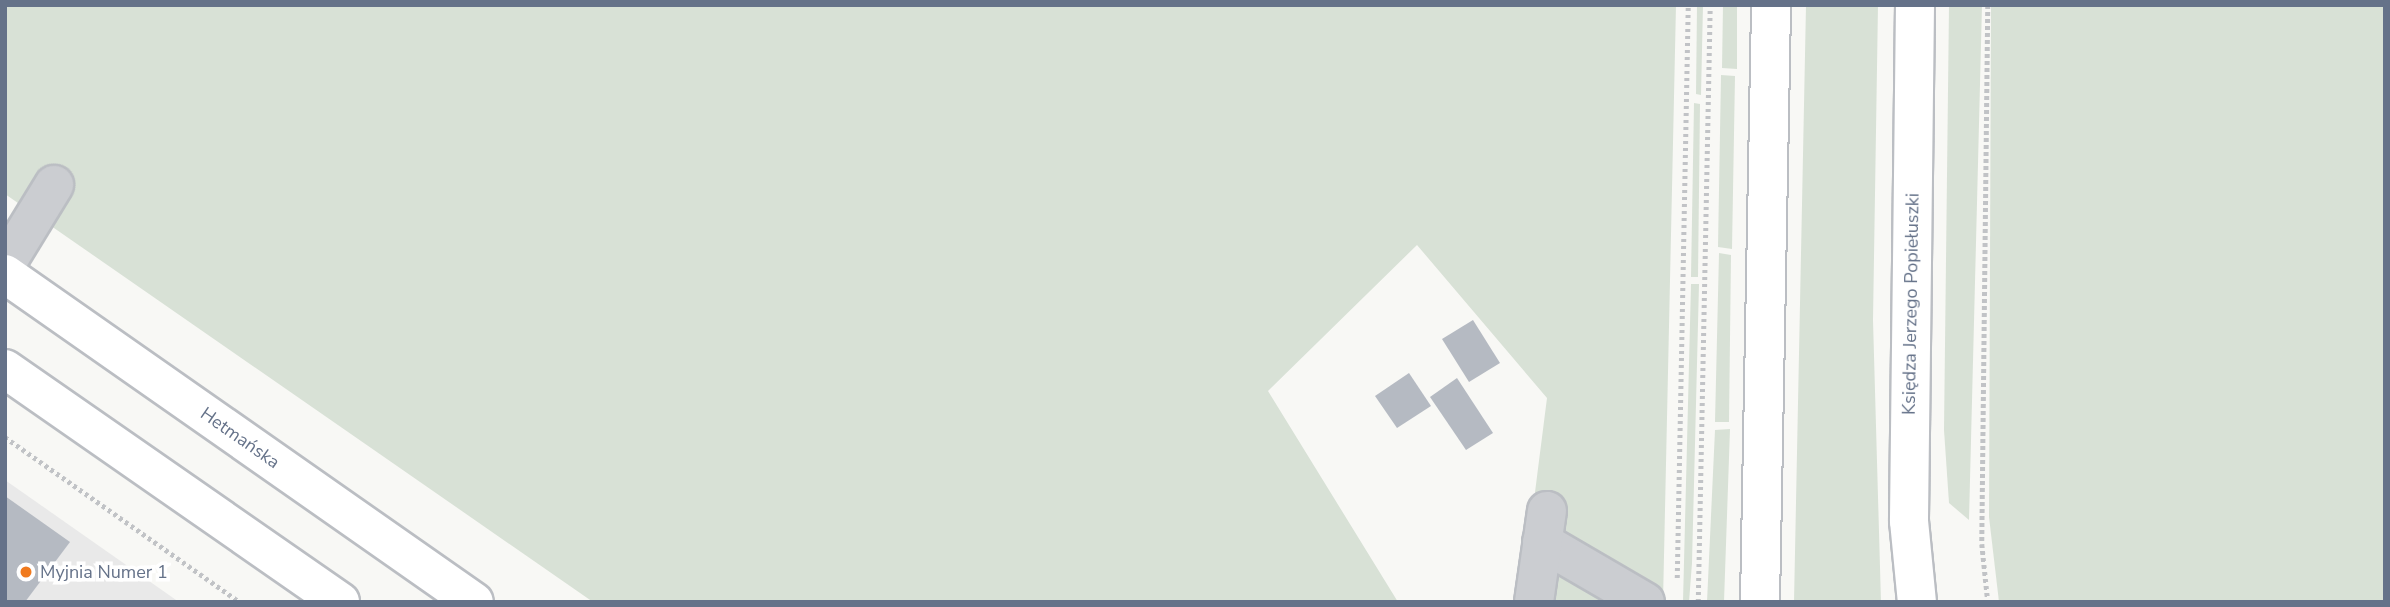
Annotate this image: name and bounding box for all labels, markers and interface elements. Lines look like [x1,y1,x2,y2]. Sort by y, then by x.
street label: Księdza Jerzego Popiełuszki [1898,193,1924,415]
street label: Hetmańska [196,403,284,473]
place label: Myjnia Numer 1 [40,561,168,583]
marker: Myjnia Numer 1 [18,564,34,580]

